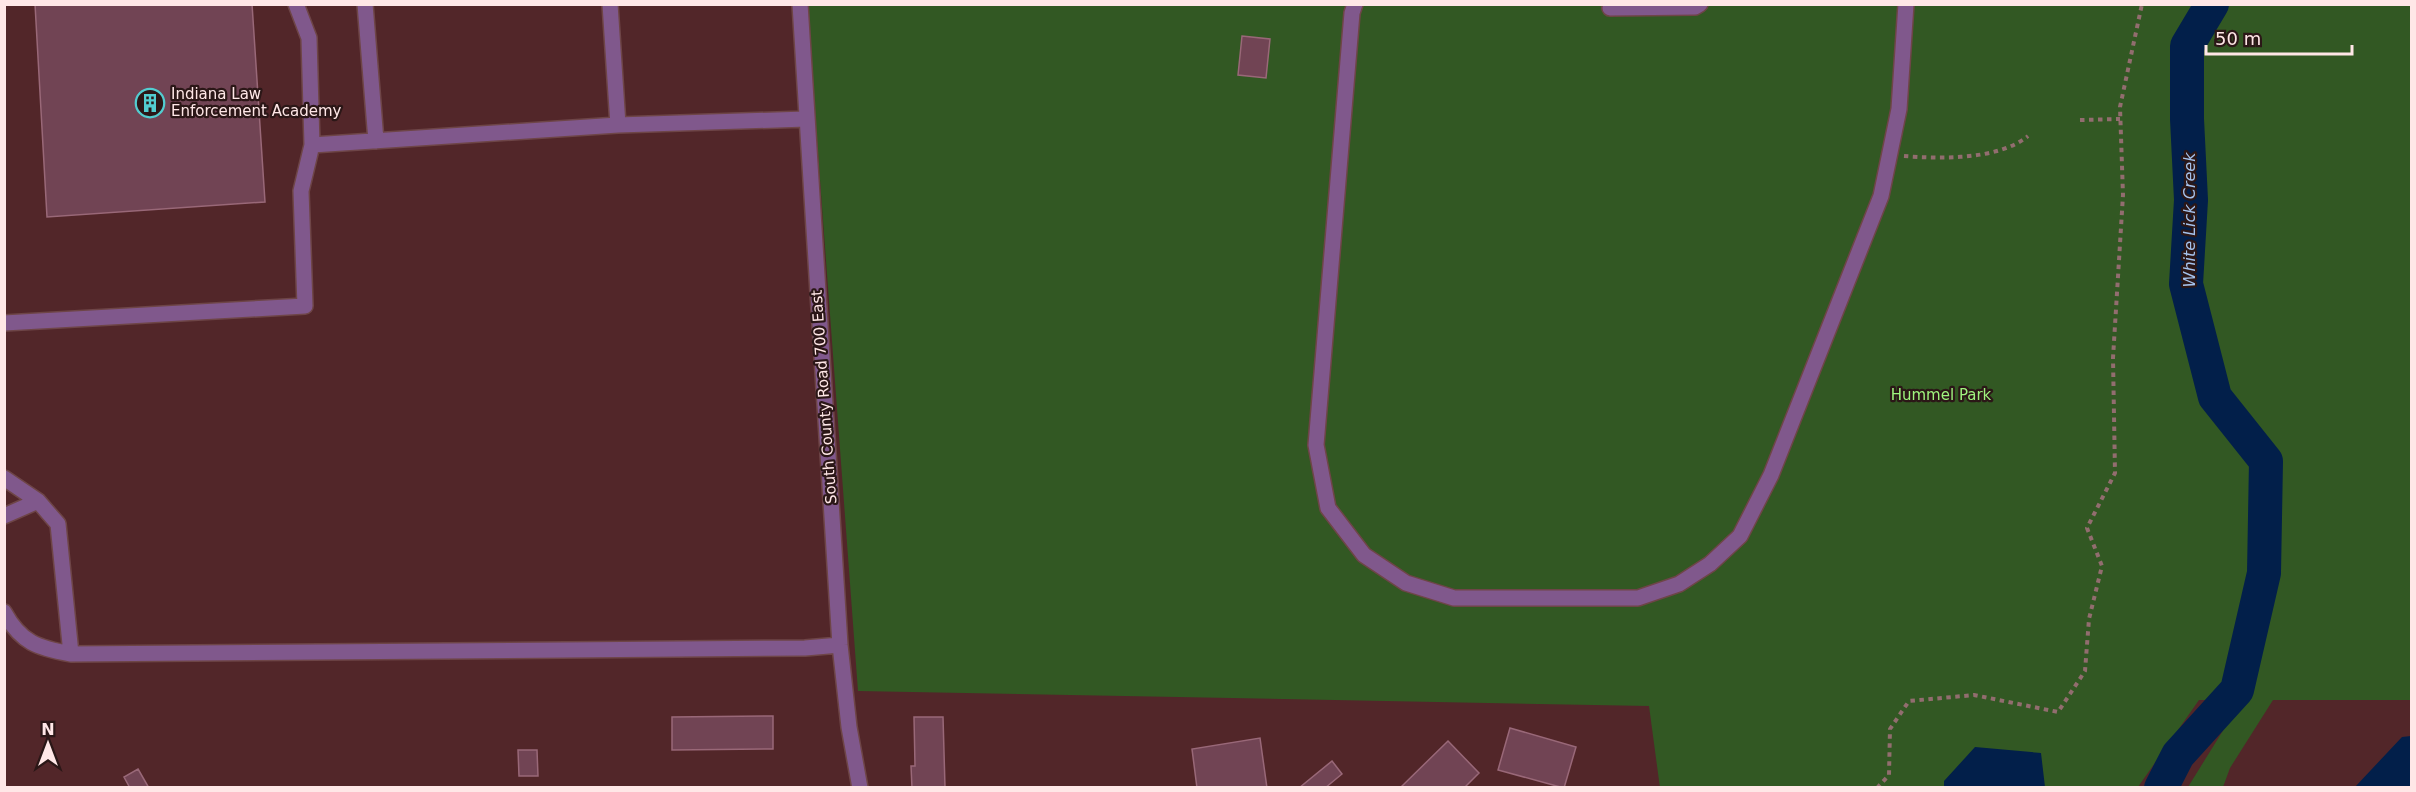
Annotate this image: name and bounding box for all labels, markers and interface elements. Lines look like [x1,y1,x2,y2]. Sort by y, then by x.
scale bar [2206,18,2352,56]
text: 50 m [2215,28,2261,49]
place label: Indiana Law Enforcement Academy [171,85,342,120]
building icon: Indiana Law Enforcement Academy [134,87,166,119]
water label: White Lick Creek [2180,152,2199,287]
street label: South County Road 700 East [808,289,840,505]
park label: Hummel Park [1891,386,1992,404]
north arrow [18,714,78,774]
text: N [41,720,55,739]

